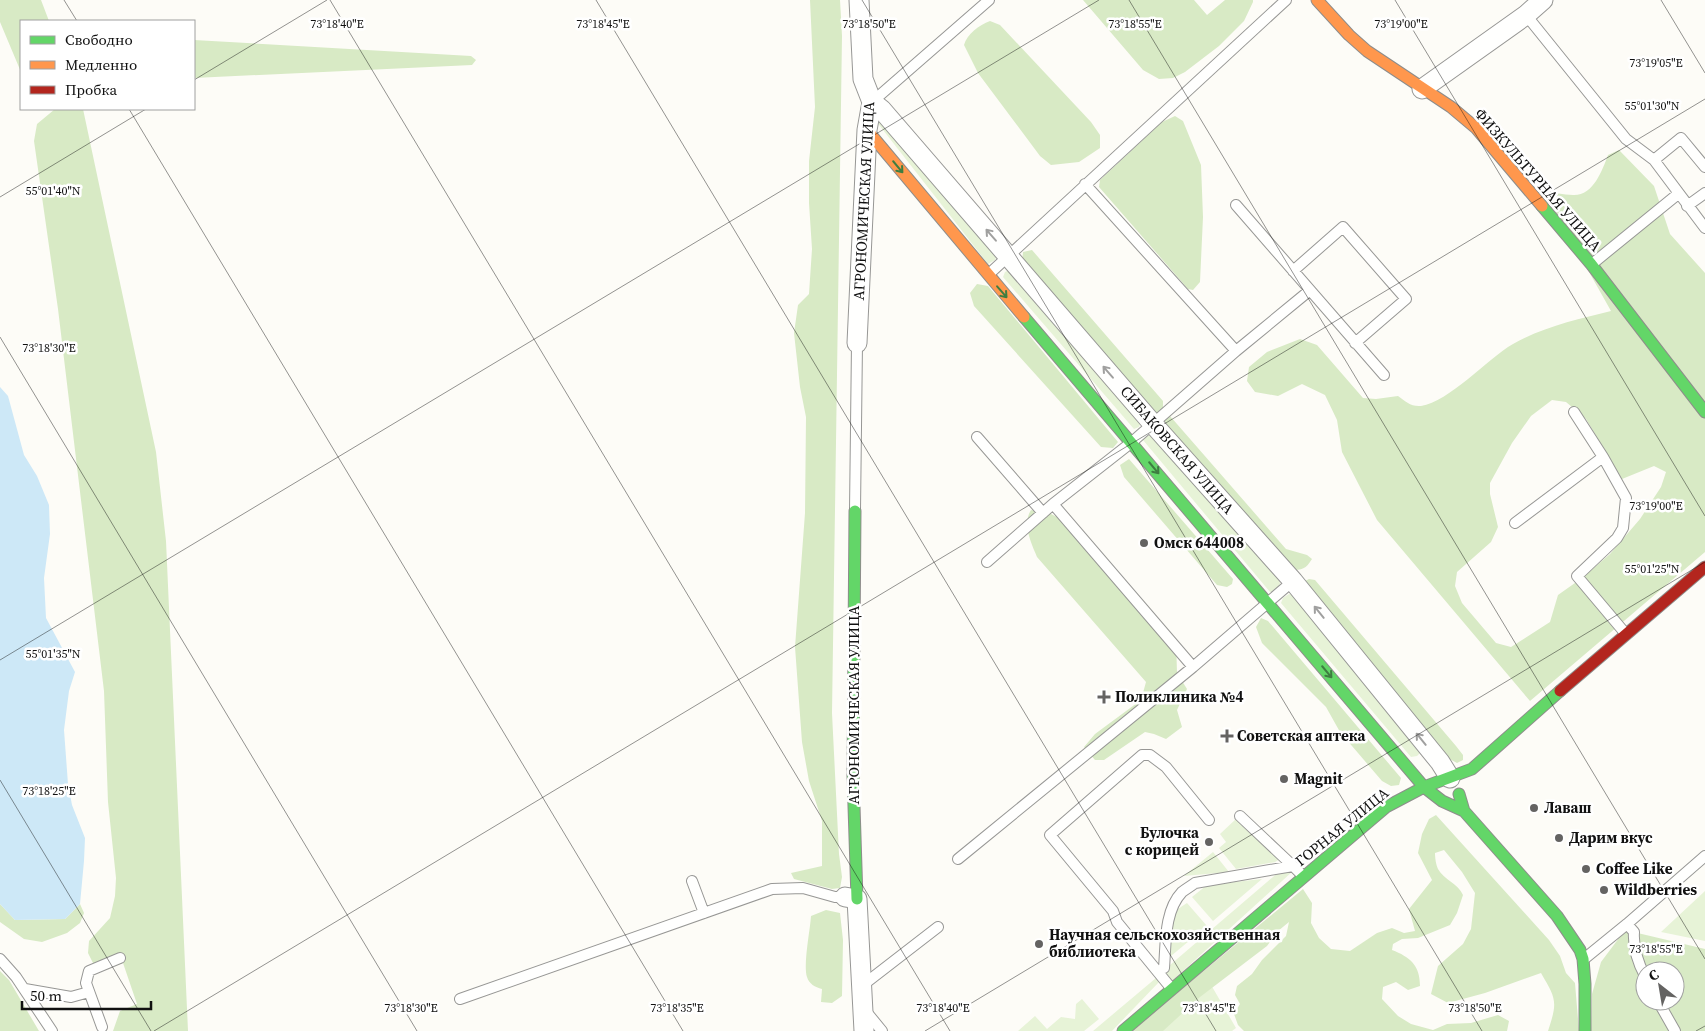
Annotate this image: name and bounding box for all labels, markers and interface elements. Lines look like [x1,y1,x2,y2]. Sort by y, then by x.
text: 73°18'40"E [310,16,364,32]
text: 73°18'45"E [576,16,630,32]
text: 73°18'50"E [842,16,896,32]
text: 73°18'55"E [1108,16,1162,32]
text: 73°19'00"E [1374,16,1428,32]
legend [20,20,195,110]
text: Свободно [65,29,133,50]
text: Медленно [65,54,137,75]
text: 73°19'05"E [1629,55,1683,71]
text: Пробка [65,79,117,100]
text: 55°01'30"N [1624,98,1680,114]
street label: АГРОНОМИЧЕСКАЯ УЛИЦА [848,101,879,301]
street label: ФИЗКУЛЬТУРНАЯ УЛИЦА [1470,104,1606,256]
one-way arrow [893,160,904,173]
text: 55°01'40"N [25,183,81,199]
one-way arrow [985,229,996,242]
one-way arrow [997,285,1008,298]
text: 73°18'30"E [22,340,76,356]
one-way arrow [1102,365,1114,378]
street label: СИБАКОВСКАЯ УЛИЦА [1116,381,1239,518]
one-way arrow [1148,462,1159,475]
text: 73°19'00"E [1629,498,1683,514]
place label: Омск 644008 [1154,532,1244,553]
marker: Омск 644008 [1138,537,1150,549]
text: 55°01'25"N [1624,561,1680,577]
street label: АГРОНОМИЧЕСКАЯ УЛИЦА [843,605,864,804]
one-way arrow [1313,606,1324,619]
text: 55°01'35"N [25,646,81,662]
one-way arrow [1321,666,1332,679]
place label: Поликлиника №4 [1115,686,1244,707]
marker: Поликлиника №4 [1097,690,1111,704]
place label: Советская аптека [1237,725,1367,746]
marker: Советская аптека [1221,730,1233,742]
one-way arrow [1415,732,1426,745]
place label: Magnit [1294,768,1343,789]
marker: Magnit [1278,773,1290,785]
street label: ГОРНАЯ УЛИЦА [1290,782,1393,871]
text: 73°18'25"E [22,783,76,799]
place label: Лаваш [1544,797,1591,818]
marker: Лаваш [1528,802,1540,814]
place label: Булочка с корицей [1125,822,1200,860]
place label: Дарим вкус [1569,827,1653,848]
marker: Дарим вкус [1553,832,1565,844]
marker: Булочка с корицей [1203,836,1215,848]
place label: Coffee Like [1596,858,1673,879]
marker: Coffee Like [1580,863,1592,875]
place label: Wildberries [1614,879,1697,900]
marker: Wildberries [1598,884,1610,896]
place label: Научная сельскохозяйственная библиотека [1049,924,1281,962]
marker: Научная сельскохозяйственная библиотека [1033,938,1045,950]
text: 73°18'55"E [1629,941,1683,957]
north arrow [1635,961,1685,1011]
text: С [1644,964,1662,986]
scale bar [22,978,151,1010]
text: 50 m [30,985,62,1006]
text: 73°18'30"E [384,1000,438,1016]
text: 73°18'35"E [650,1000,704,1016]
text: 73°18'40"E [916,1000,970,1016]
text: 73°18'45"E [1182,1000,1236,1016]
text: 73°18'50"E [1448,1000,1502,1016]

